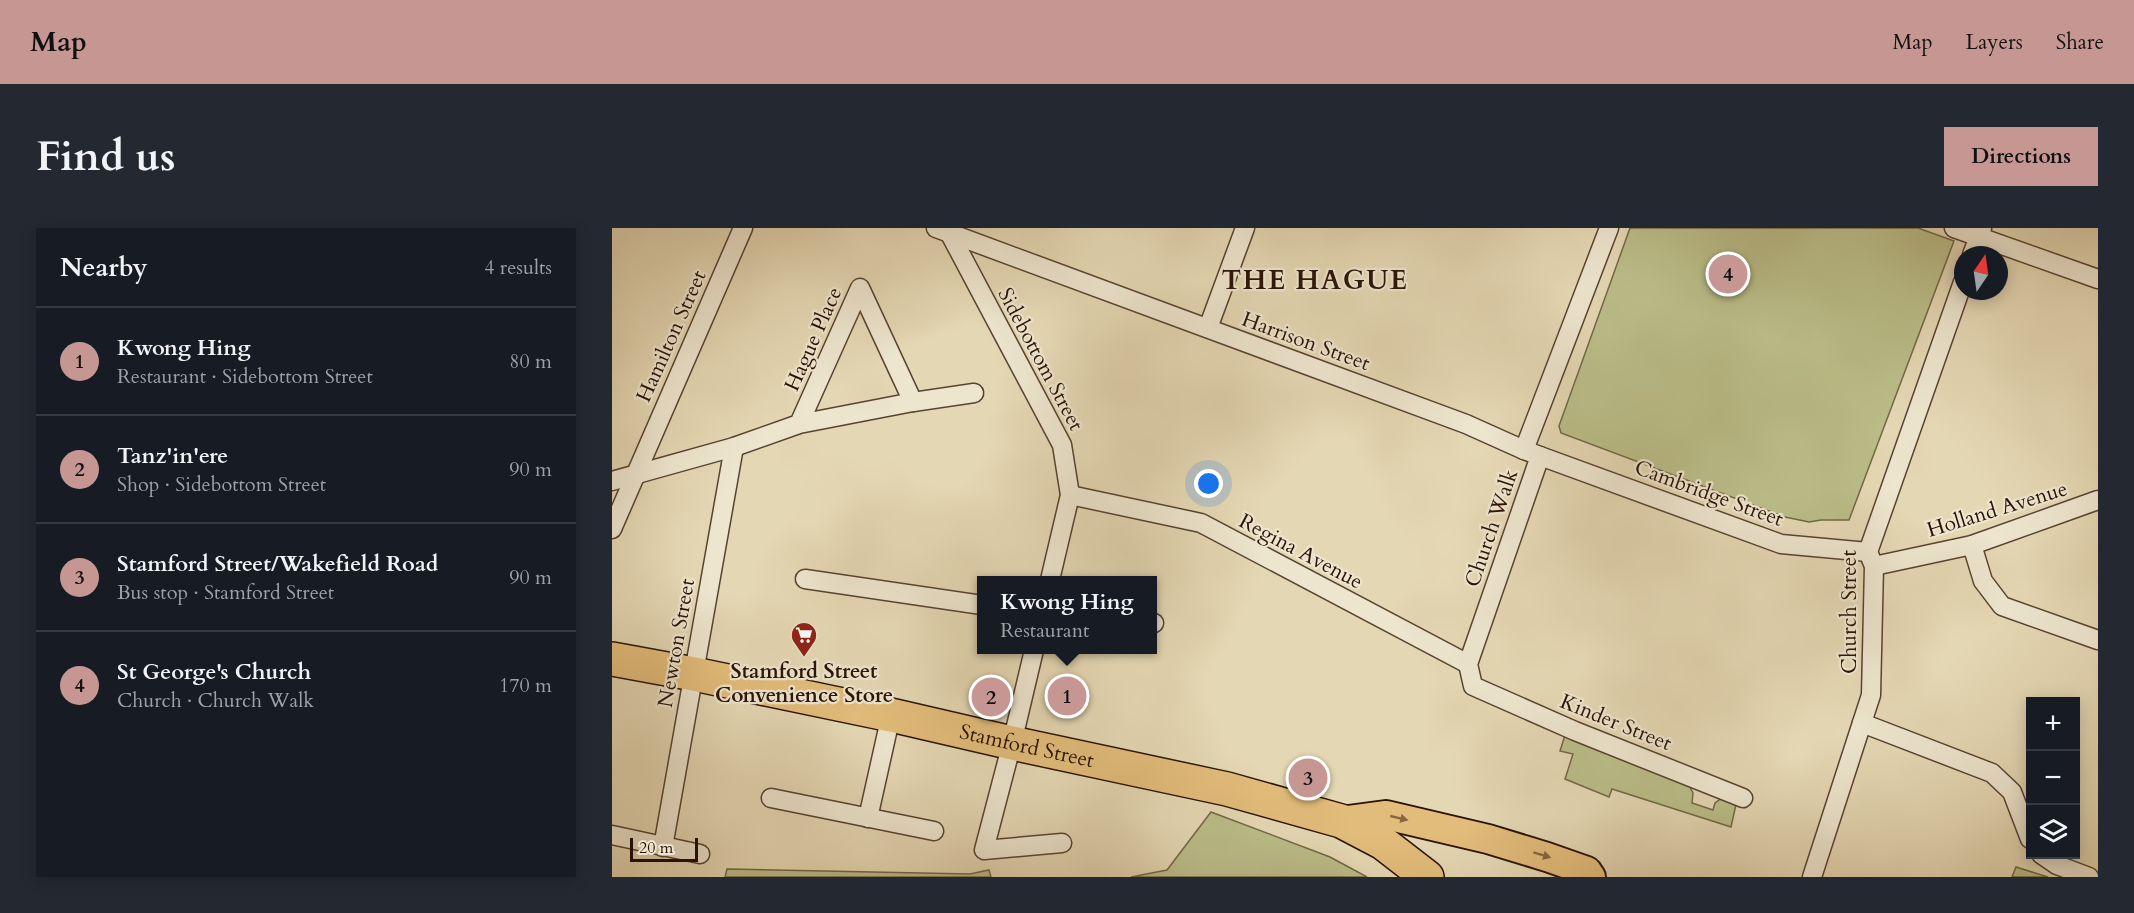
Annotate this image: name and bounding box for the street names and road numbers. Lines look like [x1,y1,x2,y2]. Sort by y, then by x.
street label: Hamilton Street [629,265,714,407]
street label: Hague Place [778,283,849,396]
street label: Sidebottom Street [991,283,1091,436]
street label: Harrison Street [1238,305,1374,378]
street label: Cambridge Street [1630,453,1788,534]
street label: Church Walk [1458,465,1525,591]
street label: Holland Avenue [1923,474,2071,545]
street label: Regina Avenue [1234,507,1368,596]
street label: Church Street [1835,550,1864,674]
street label: Newton Street [651,576,702,710]
street label: Kinder Street [1556,687,1676,758]
street label: Stamford Street [957,717,1097,775]

